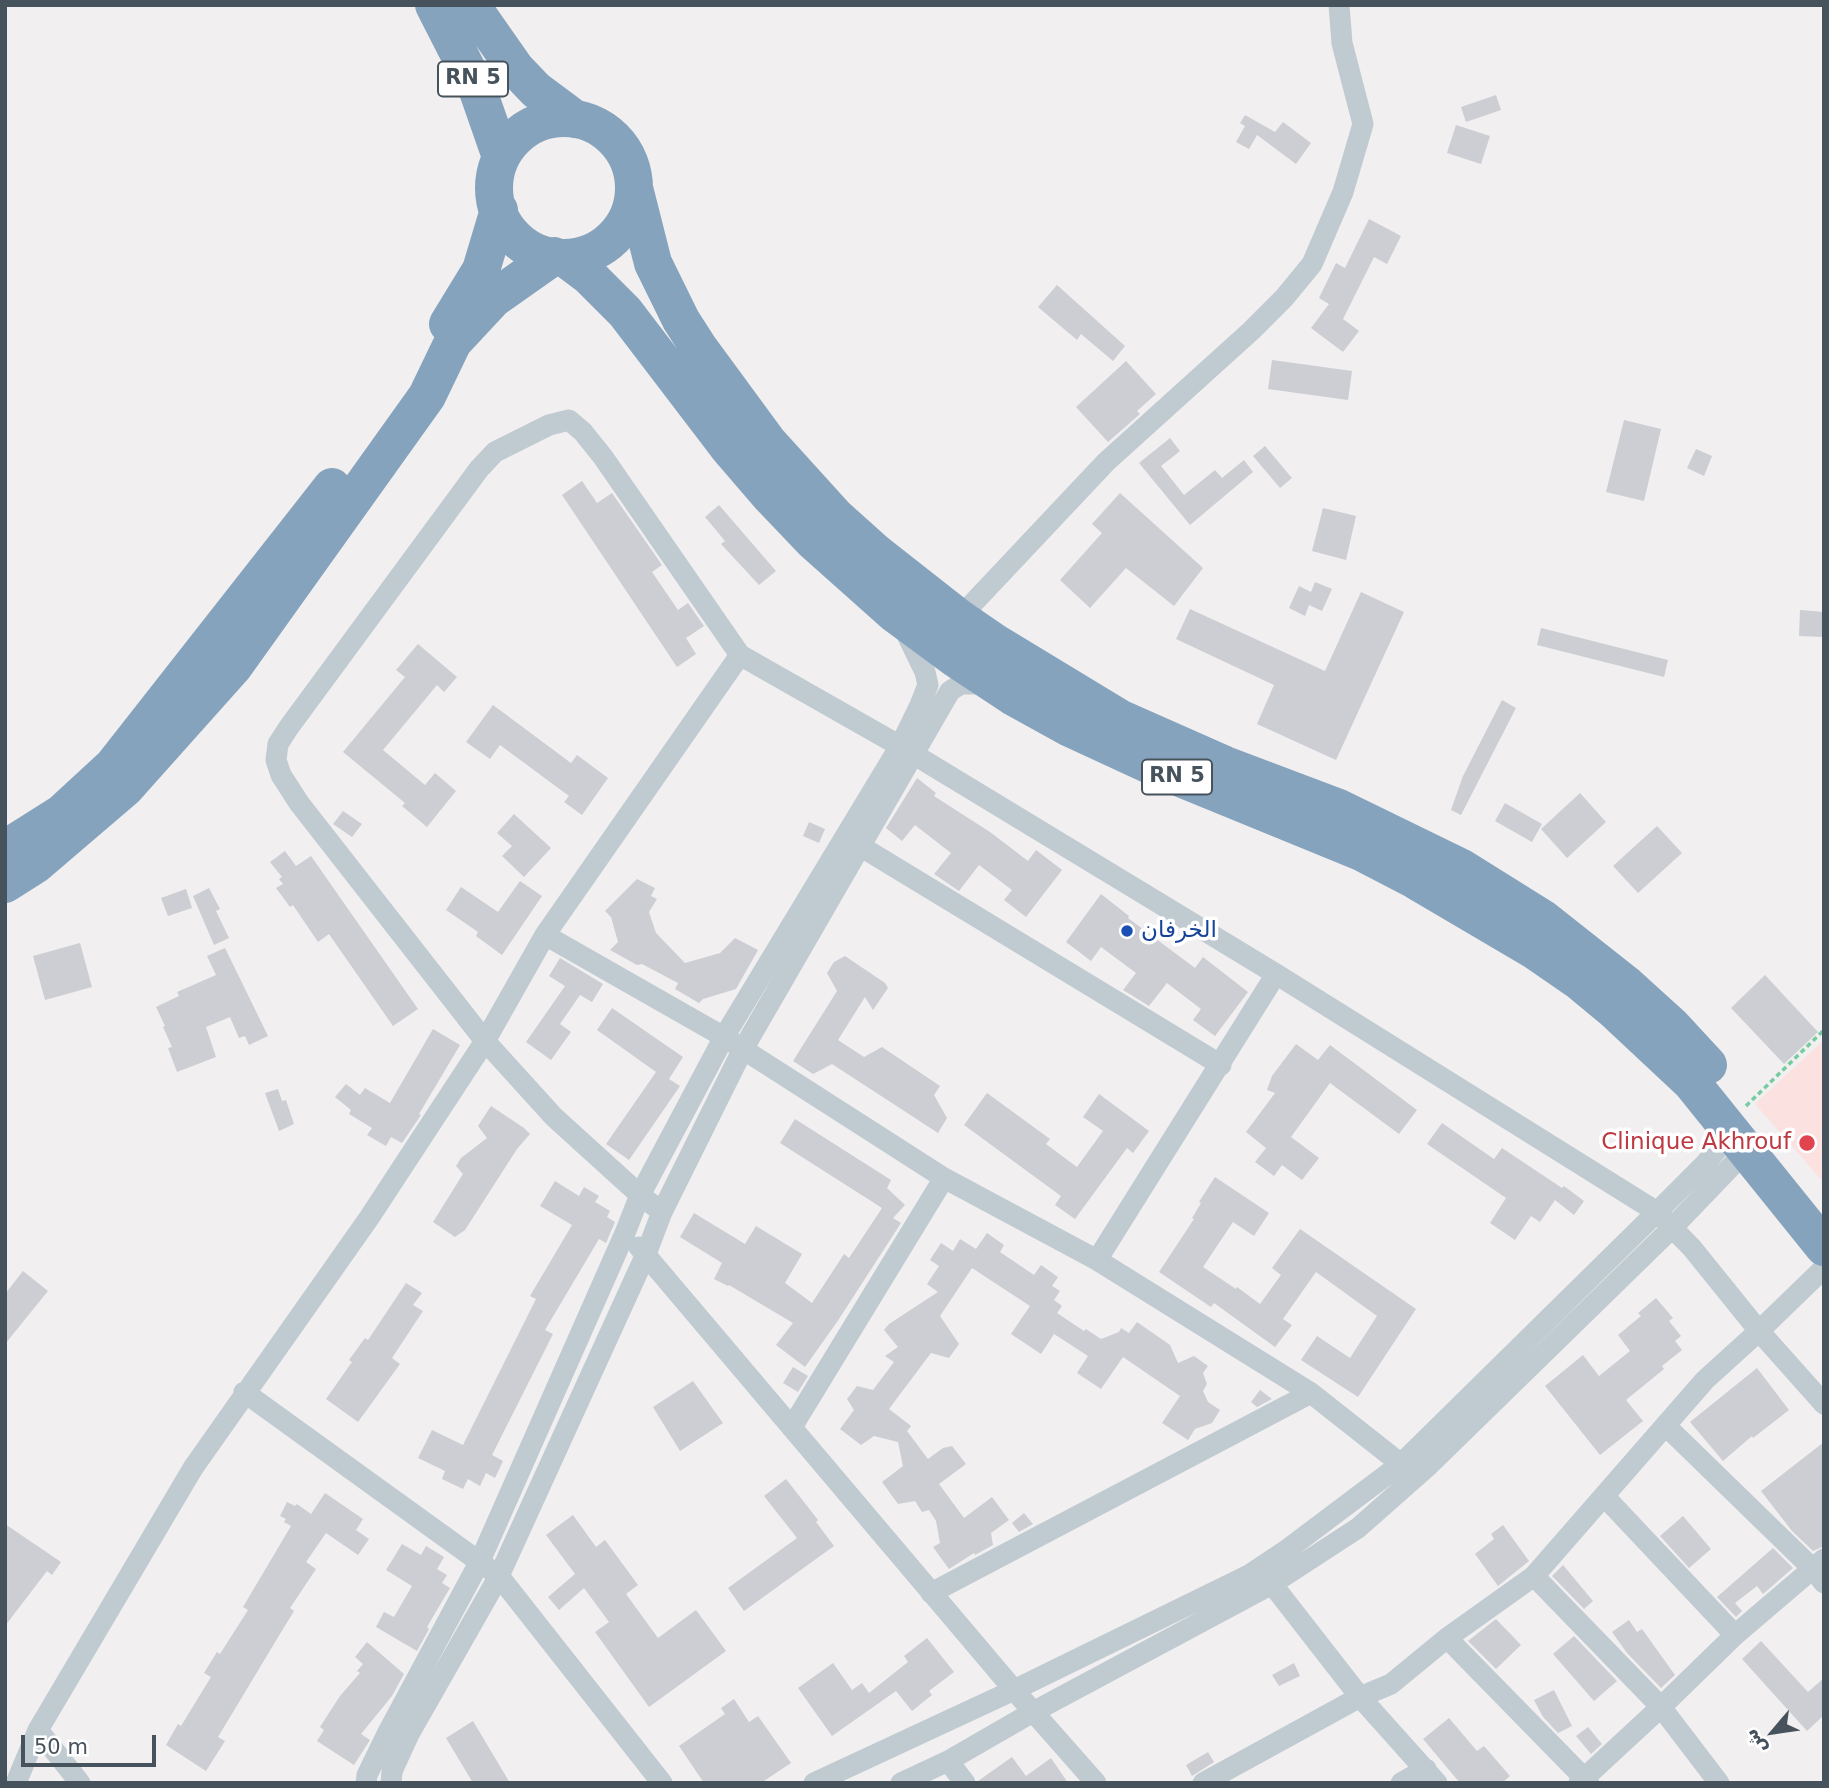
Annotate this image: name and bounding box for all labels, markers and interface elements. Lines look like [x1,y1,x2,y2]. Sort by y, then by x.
road number: RN 5 [438,62,508,96]
road number: RN 5 [1142,760,1212,794]
place label: الخرفان [1141,917,1217,945]
marker: الخرفان [1119,923,1135,939]
place label: Clinique Akhrouf [1601,1129,1791,1157]
marker: Clinique Akhrouf [1797,1133,1817,1153]
north arrow [1738,1697,1808,1767]
scale bar [24,1722,159,1766]
text: ش [1739,1725,1771,1759]
text: 50 m [34,1735,88,1759]

